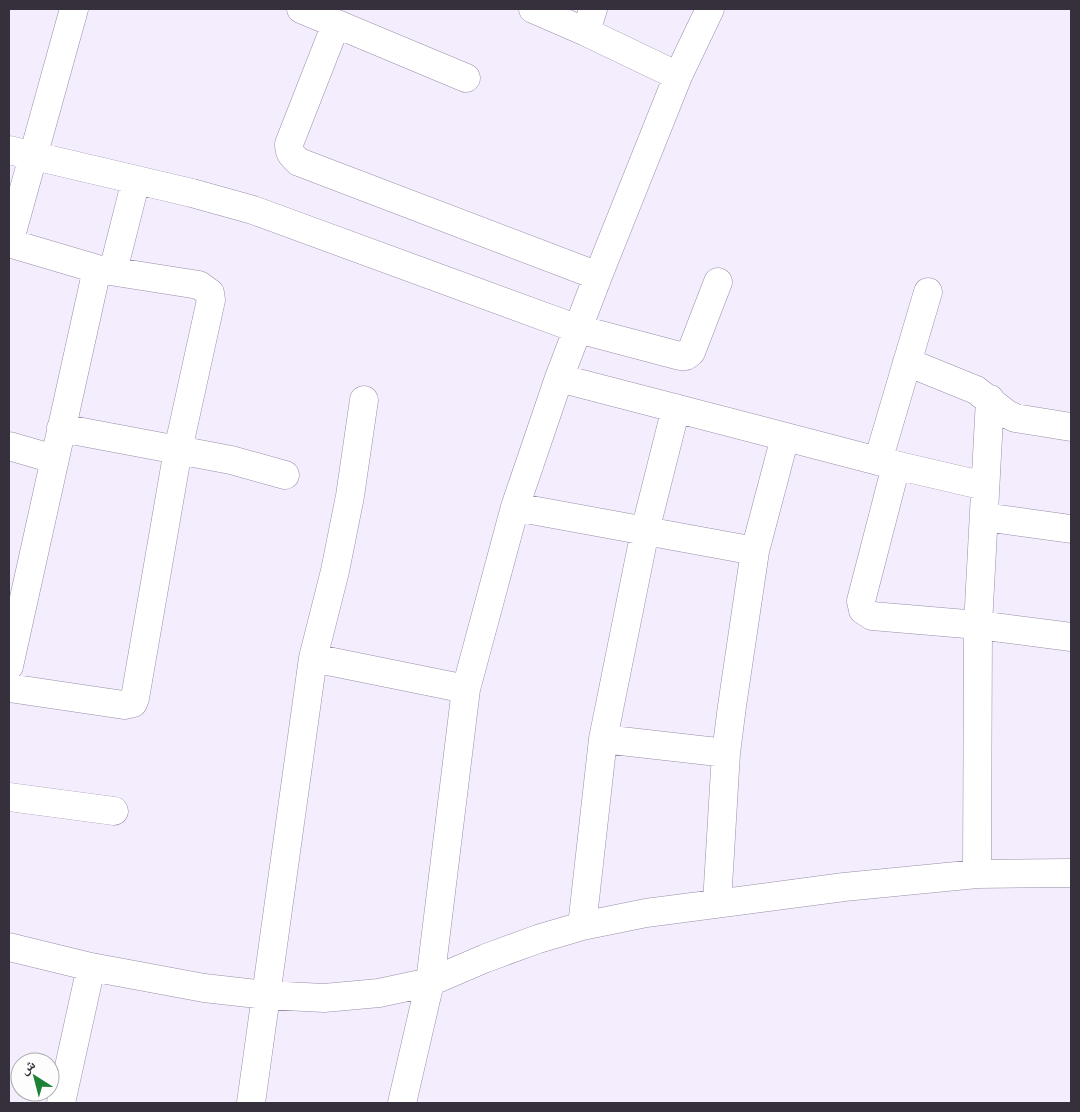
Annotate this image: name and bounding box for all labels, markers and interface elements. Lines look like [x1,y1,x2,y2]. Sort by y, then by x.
north arrow [10,1052,60,1102]
text: ش [15,1054,39,1078]

